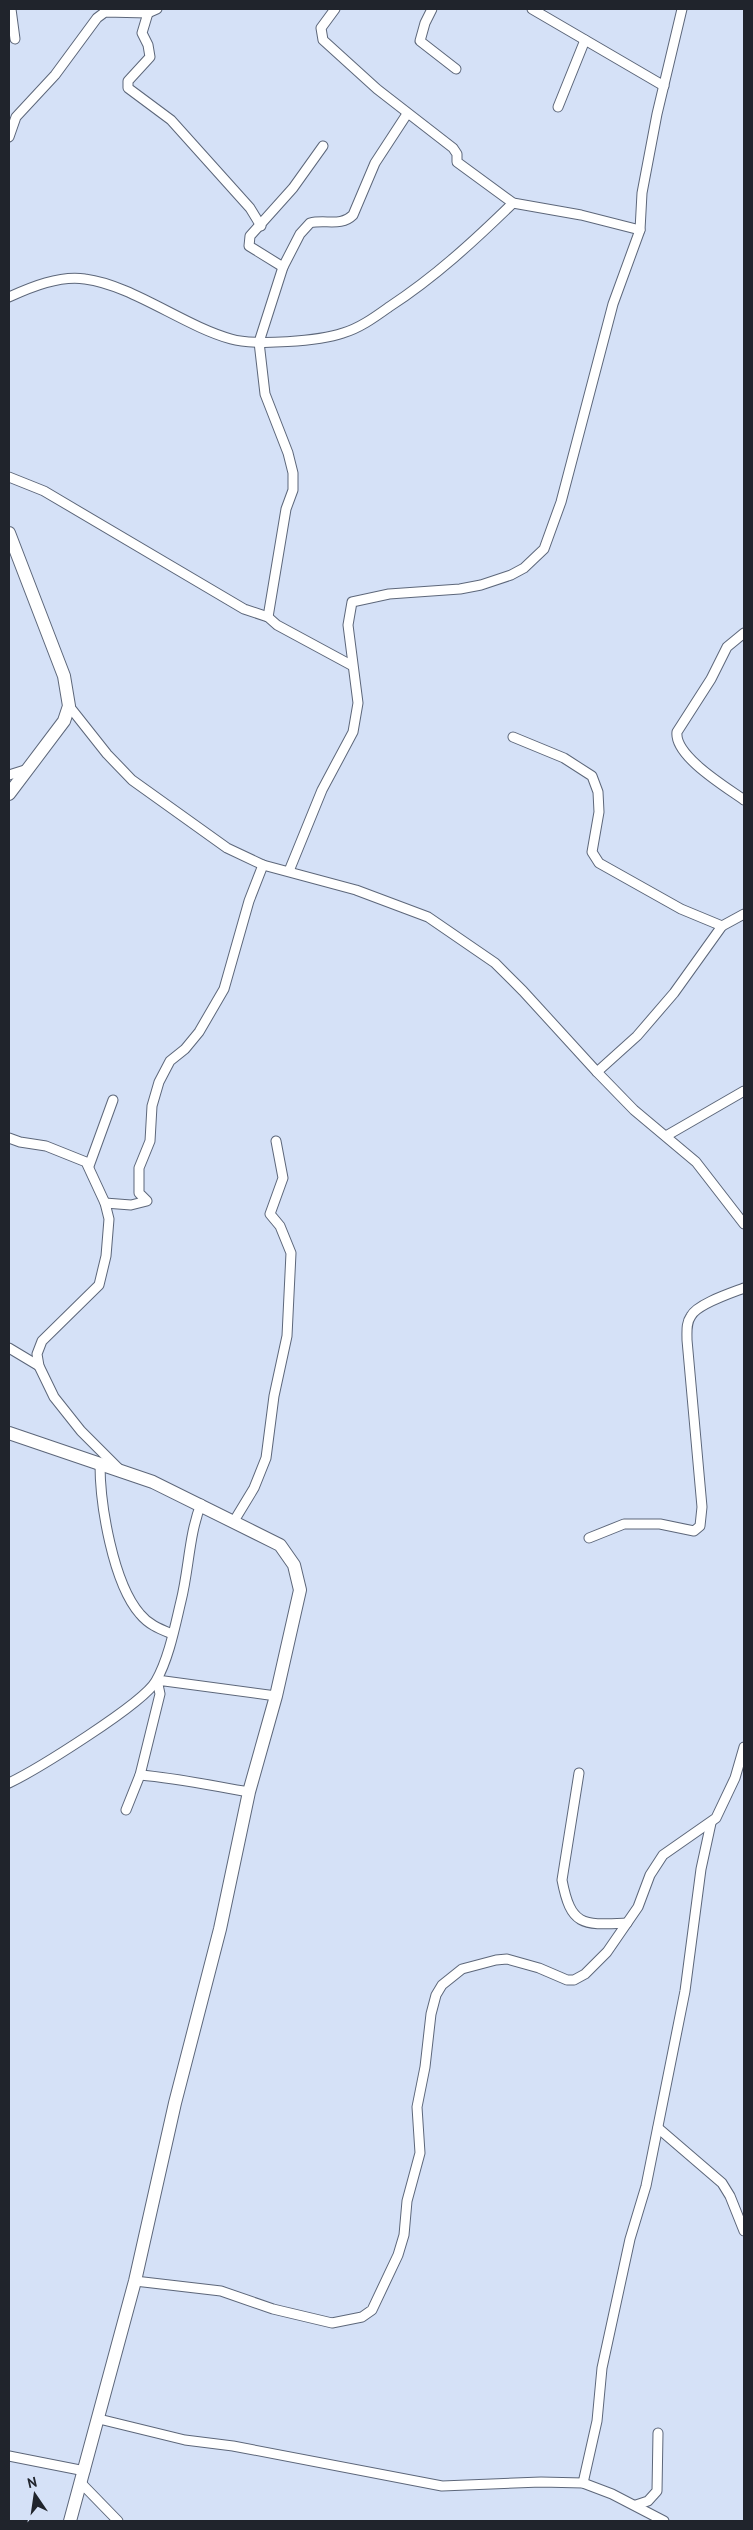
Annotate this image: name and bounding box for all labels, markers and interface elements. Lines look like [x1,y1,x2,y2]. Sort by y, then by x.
north arrow [10,2470,60,2520]
text: N [26,2473,39,2492]

